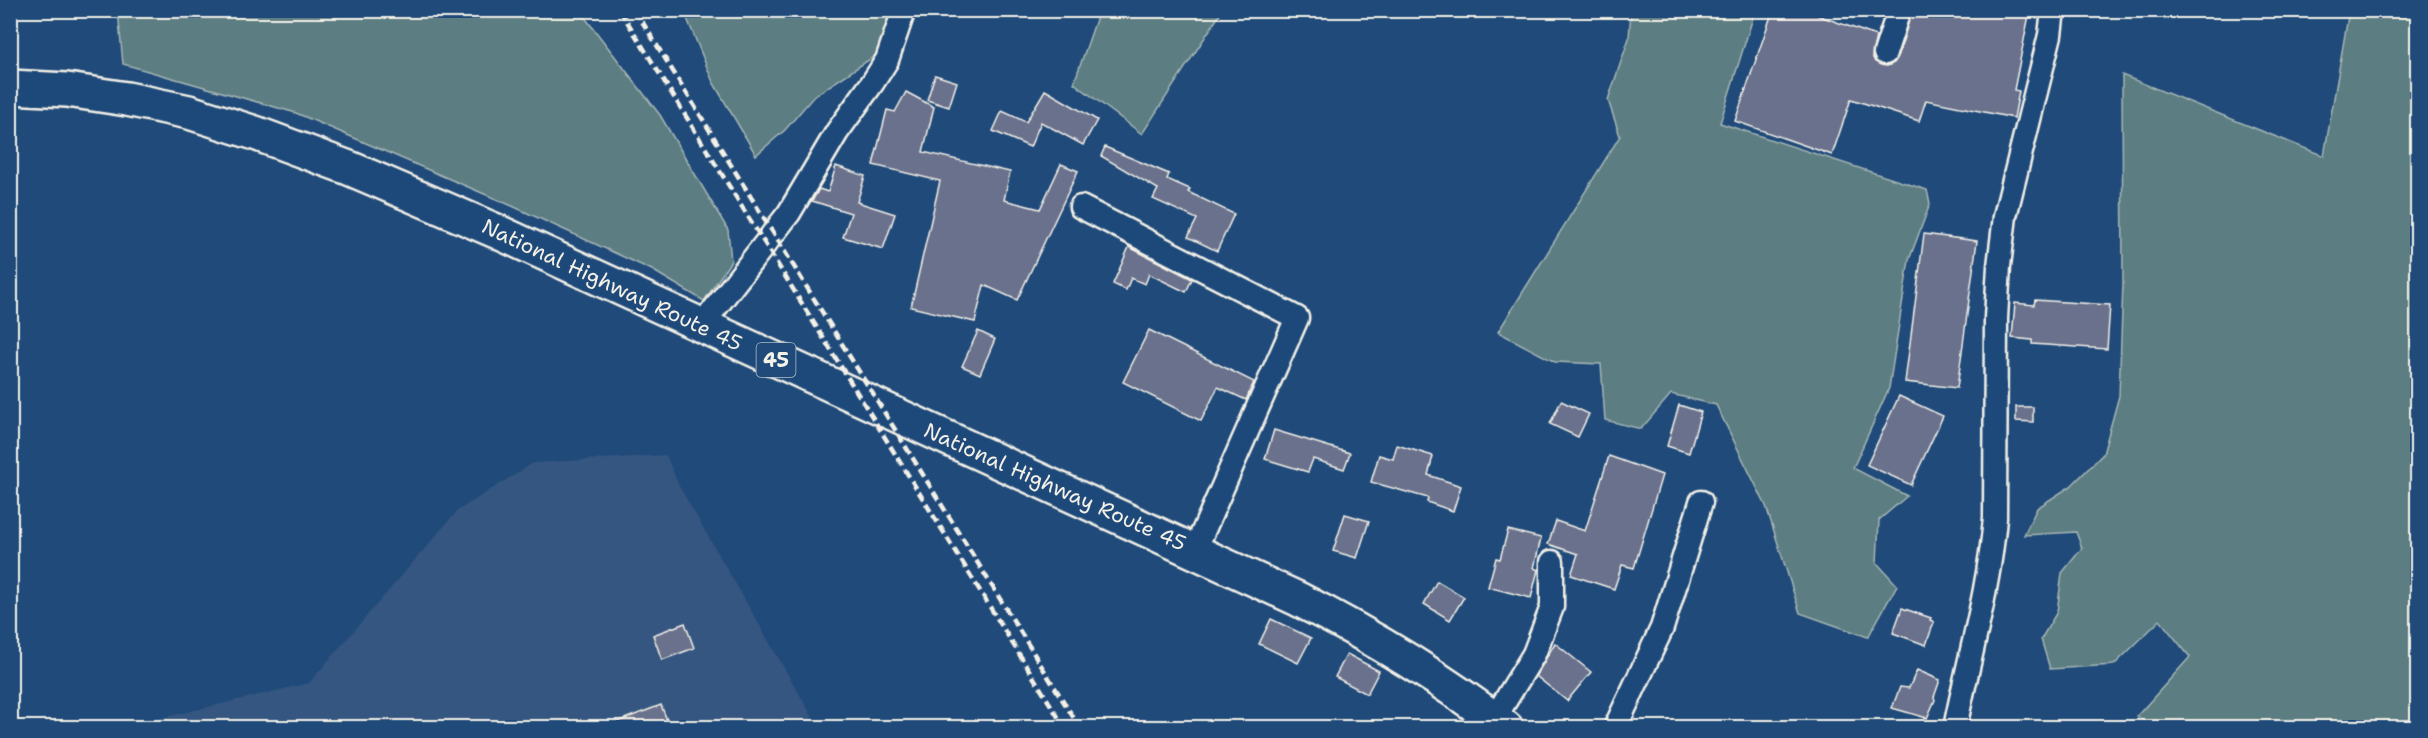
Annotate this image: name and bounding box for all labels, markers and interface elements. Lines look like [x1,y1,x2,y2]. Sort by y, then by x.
street label: National Highway Route 45 [477,212,747,358]
road number: 45 [756,343,796,377]
street label: National Highway Route 45 [920,416,1190,558]

